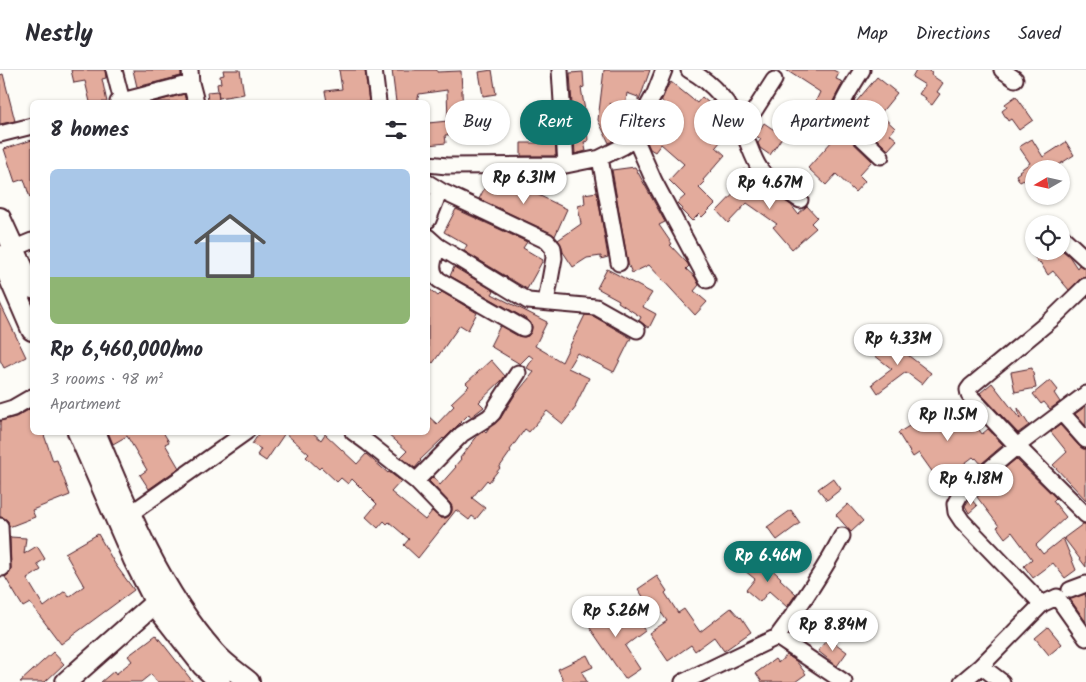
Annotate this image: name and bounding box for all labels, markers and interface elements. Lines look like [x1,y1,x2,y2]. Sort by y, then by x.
text: Nestly [25,15,93,54]
text: Map [856,20,888,49]
text: Directions [916,20,990,49]
text: Saved [1018,20,1061,49]
chip: Buy [445,100,510,145]
chip: Rent [520,100,591,145]
chip: Filters [601,100,684,145]
chip: New [694,100,762,145]
chip: Apartment [772,100,888,145]
text: 8 homes [50,114,129,147]
icon: filters [382,116,410,144]
north arrow [1025,160,1070,205]
map controls [1025,160,1070,260]
pin: Rp 6.31M [472,162,576,205]
text: Rp 6.31M [493,166,555,191]
pin: Rp 4.67M [718,168,822,210]
text: Rp 4.67M [737,171,803,196]
icon: home [185,201,275,291]
button: locate [1025,215,1070,260]
pin: Rp 4.33M [846,324,950,366]
text: Rp 4.33M [865,327,931,352]
text: Rp 6,460,000/mo [50,334,203,367]
text: 3 rooms · 98 m² [50,367,163,392]
text: Apartment [50,392,121,417]
pin: Rp 11.5M [896,400,1000,442]
text: Rp 11.5M [919,403,977,428]
pin: Rp 4.18M [919,464,1023,506]
text: Rp 4.18M [939,467,1003,492]
pin: Rp 6.46M [716,540,820,583]
text: Rp 6.46M [735,544,801,569]
pin: Rp 5.26M [564,596,668,638]
text: Rp 5.26M [583,599,649,624]
pin: Rp 8.84M [781,610,885,652]
text: Rp 8.84M [799,613,867,638]

